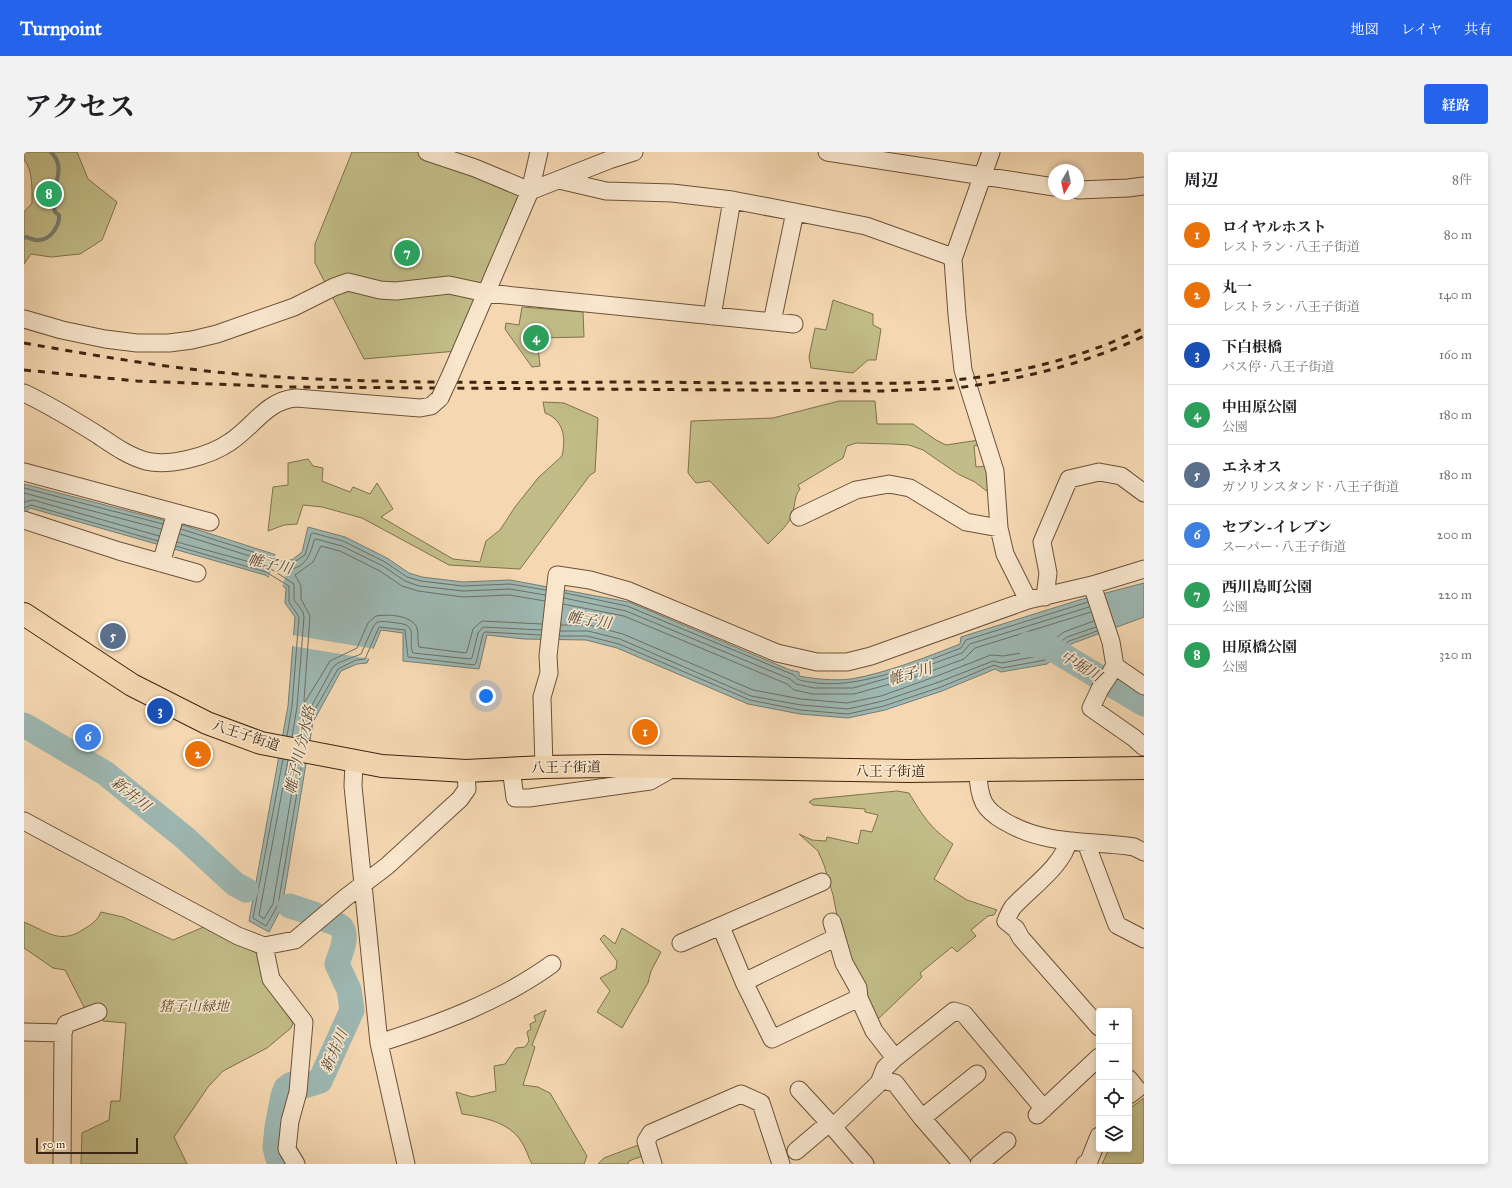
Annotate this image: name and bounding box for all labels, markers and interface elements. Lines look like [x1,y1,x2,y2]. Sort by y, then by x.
text: Turnpoint [20,17,102,40]
text: 地図 [1351,21,1379,38]
text: レイヤ [1401,21,1442,38]
text: 共有 [1464,21,1492,38]
button: 経路 [1424,84,1488,124]
text: アクセス [24,89,135,124]
north arrow [1048,164,1084,200]
text: 周辺 [1184,170,1218,191]
text: 8件 [1452,172,1472,188]
pin: 8 [36,179,62,209]
text: ロイヤルホスト [1222,218,1326,236]
text: 1 [1194,227,1200,243]
text: 80 m [1444,227,1472,243]
pin: 7 [394,238,420,268]
text: レストラン · 八王子街道 [1222,239,1360,255]
text: 丸一 [1222,278,1252,296]
text: 2 [1194,287,1200,303]
text: 140 m [1438,287,1472,303]
text: レストラン · 八王子街道 [1222,299,1360,315]
pin: 4 [523,323,549,353]
text: 下白根橋 [1222,338,1282,356]
text: 3 [1194,347,1200,363]
text: 160 m [1439,347,1472,363]
text: バス停 · 八王子街道 [1222,359,1334,375]
text: 中田原公園 [1222,398,1297,416]
text: 4 [1193,407,1201,423]
text: 180 m [1439,407,1472,423]
text: 公園 [1222,419,1248,435]
text: エネオス [1222,458,1282,476]
text: 5 [1194,467,1200,483]
text: 180 m [1439,467,1472,483]
text: ガソリンスタンド · 八王子街道 [1222,479,1399,495]
text: セブン-イレブン [1222,518,1332,536]
text: 6 [1194,527,1200,543]
text: 200 m [1437,527,1472,543]
text: スーパー · 八王子街道 [1222,539,1346,555]
water label: 帷子川 [246,550,296,578]
text: 西川島町公園 [1222,578,1312,596]
text: 7 [1194,587,1200,603]
text: 220 m [1438,587,1472,603]
text: 公園 [1222,599,1248,615]
water label: 帷子川 [565,608,615,633]
pin: 5 [100,621,126,651]
text: 田原橋公園 [1222,638,1297,656]
water label: 中堀川 [1057,647,1107,686]
text: 8 [1194,647,1200,663]
text: 320 m [1439,647,1472,663]
water label: 帷子川 [886,659,936,689]
text: 公園 [1222,659,1248,675]
your location [476,686,496,706]
pin: 3 [147,696,173,726]
water label: 帷子川分水路 [281,703,319,796]
street label: 八王子街道 [210,717,282,754]
pin: 1 [632,717,658,747]
pin: 6 [75,722,101,752]
pin: 2 [185,739,211,769]
street label: 八王子街道 [531,758,601,777]
street label: 八王子街道 [855,763,925,780]
water label: 新井川 [108,773,156,816]
park label: 猪子山緑地 [159,998,231,1015]
map controls [1096,1008,1132,1152]
button: + [1096,1008,1132,1044]
water label: 新井川 [317,1025,352,1075]
button: − [1096,1044,1132,1080]
button: locate [1096,1080,1132,1116]
button: layers [1096,1116,1132,1152]
scale bar [36,1136,138,1155]
text: 50 m [42,1138,65,1151]

